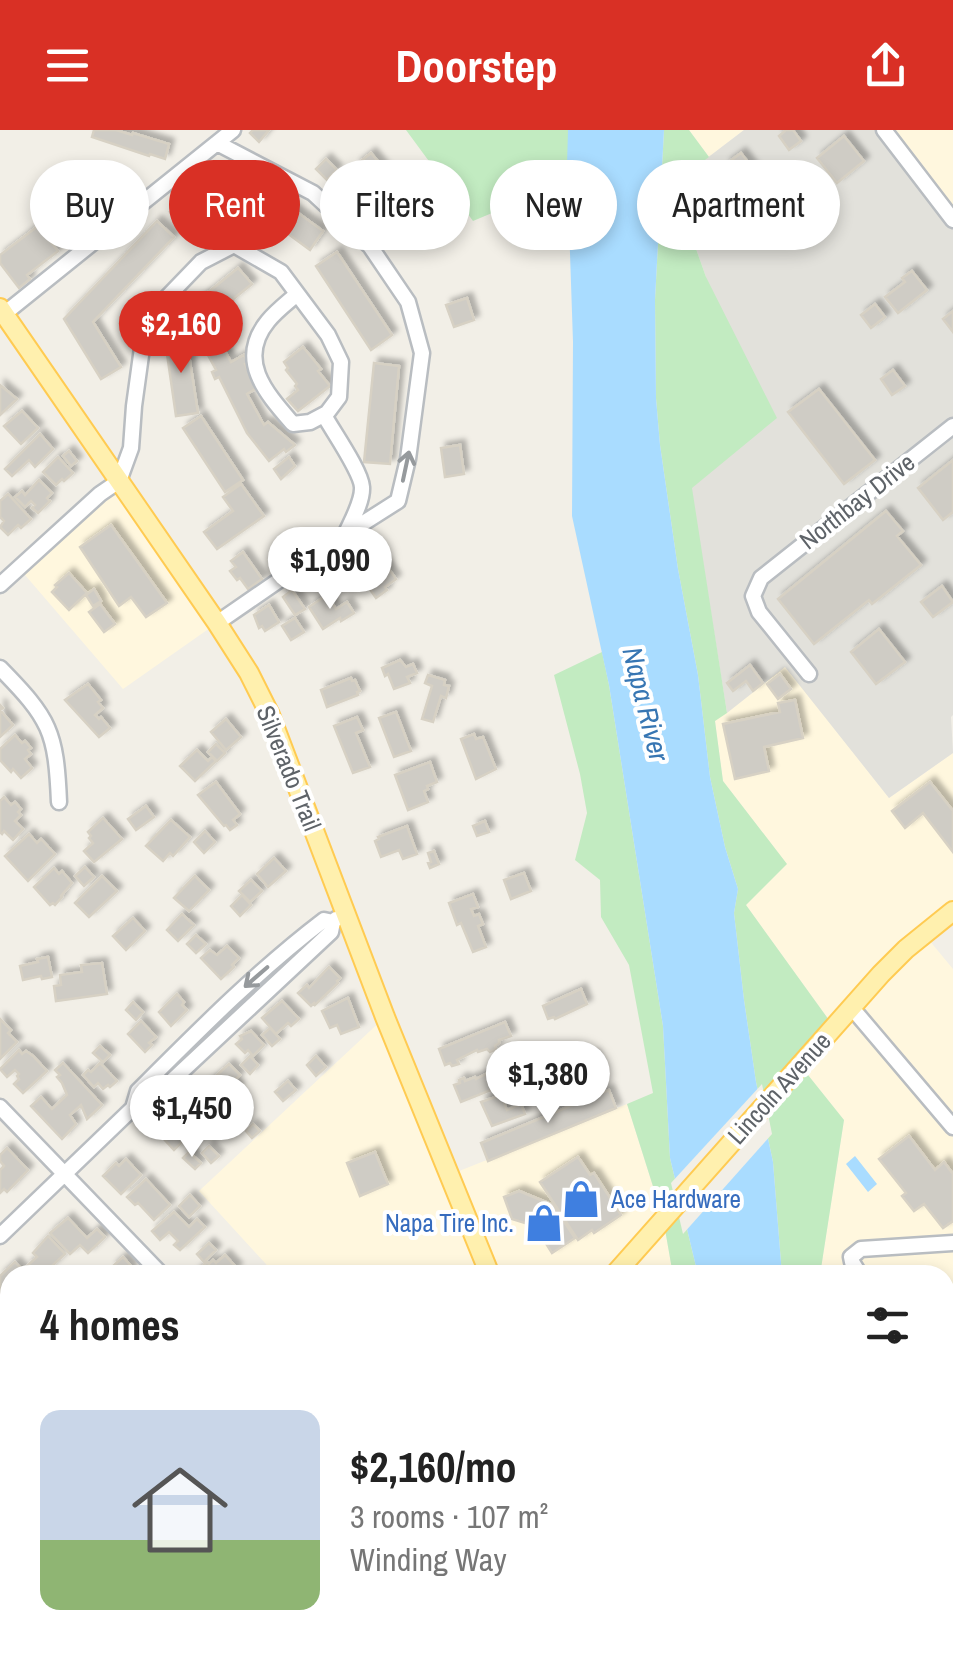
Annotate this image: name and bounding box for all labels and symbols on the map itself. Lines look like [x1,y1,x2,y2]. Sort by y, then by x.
pin: $2,160 [100,291,262,376]
street label: Northbay Drive [792,445,922,557]
one-way arrow [398,451,417,483]
pin: $1,090 [249,527,411,612]
water label: Napa River [614,643,679,766]
street label: Silverado Trail [248,700,330,836]
one-way arrow [244,966,270,988]
street label: Lincoln Avenue [720,1025,838,1151]
pin: $1,380 [467,1041,629,1126]
pin: $1,450 [111,1075,273,1160]
shop icon: Ace Hardware [560,1178,602,1220]
place label: Ace Hardware [610,1182,741,1216]
shop icon: Napa Tire Inc. [523,1202,565,1244]
place label: Napa Tire Inc. [385,1206,514,1240]

